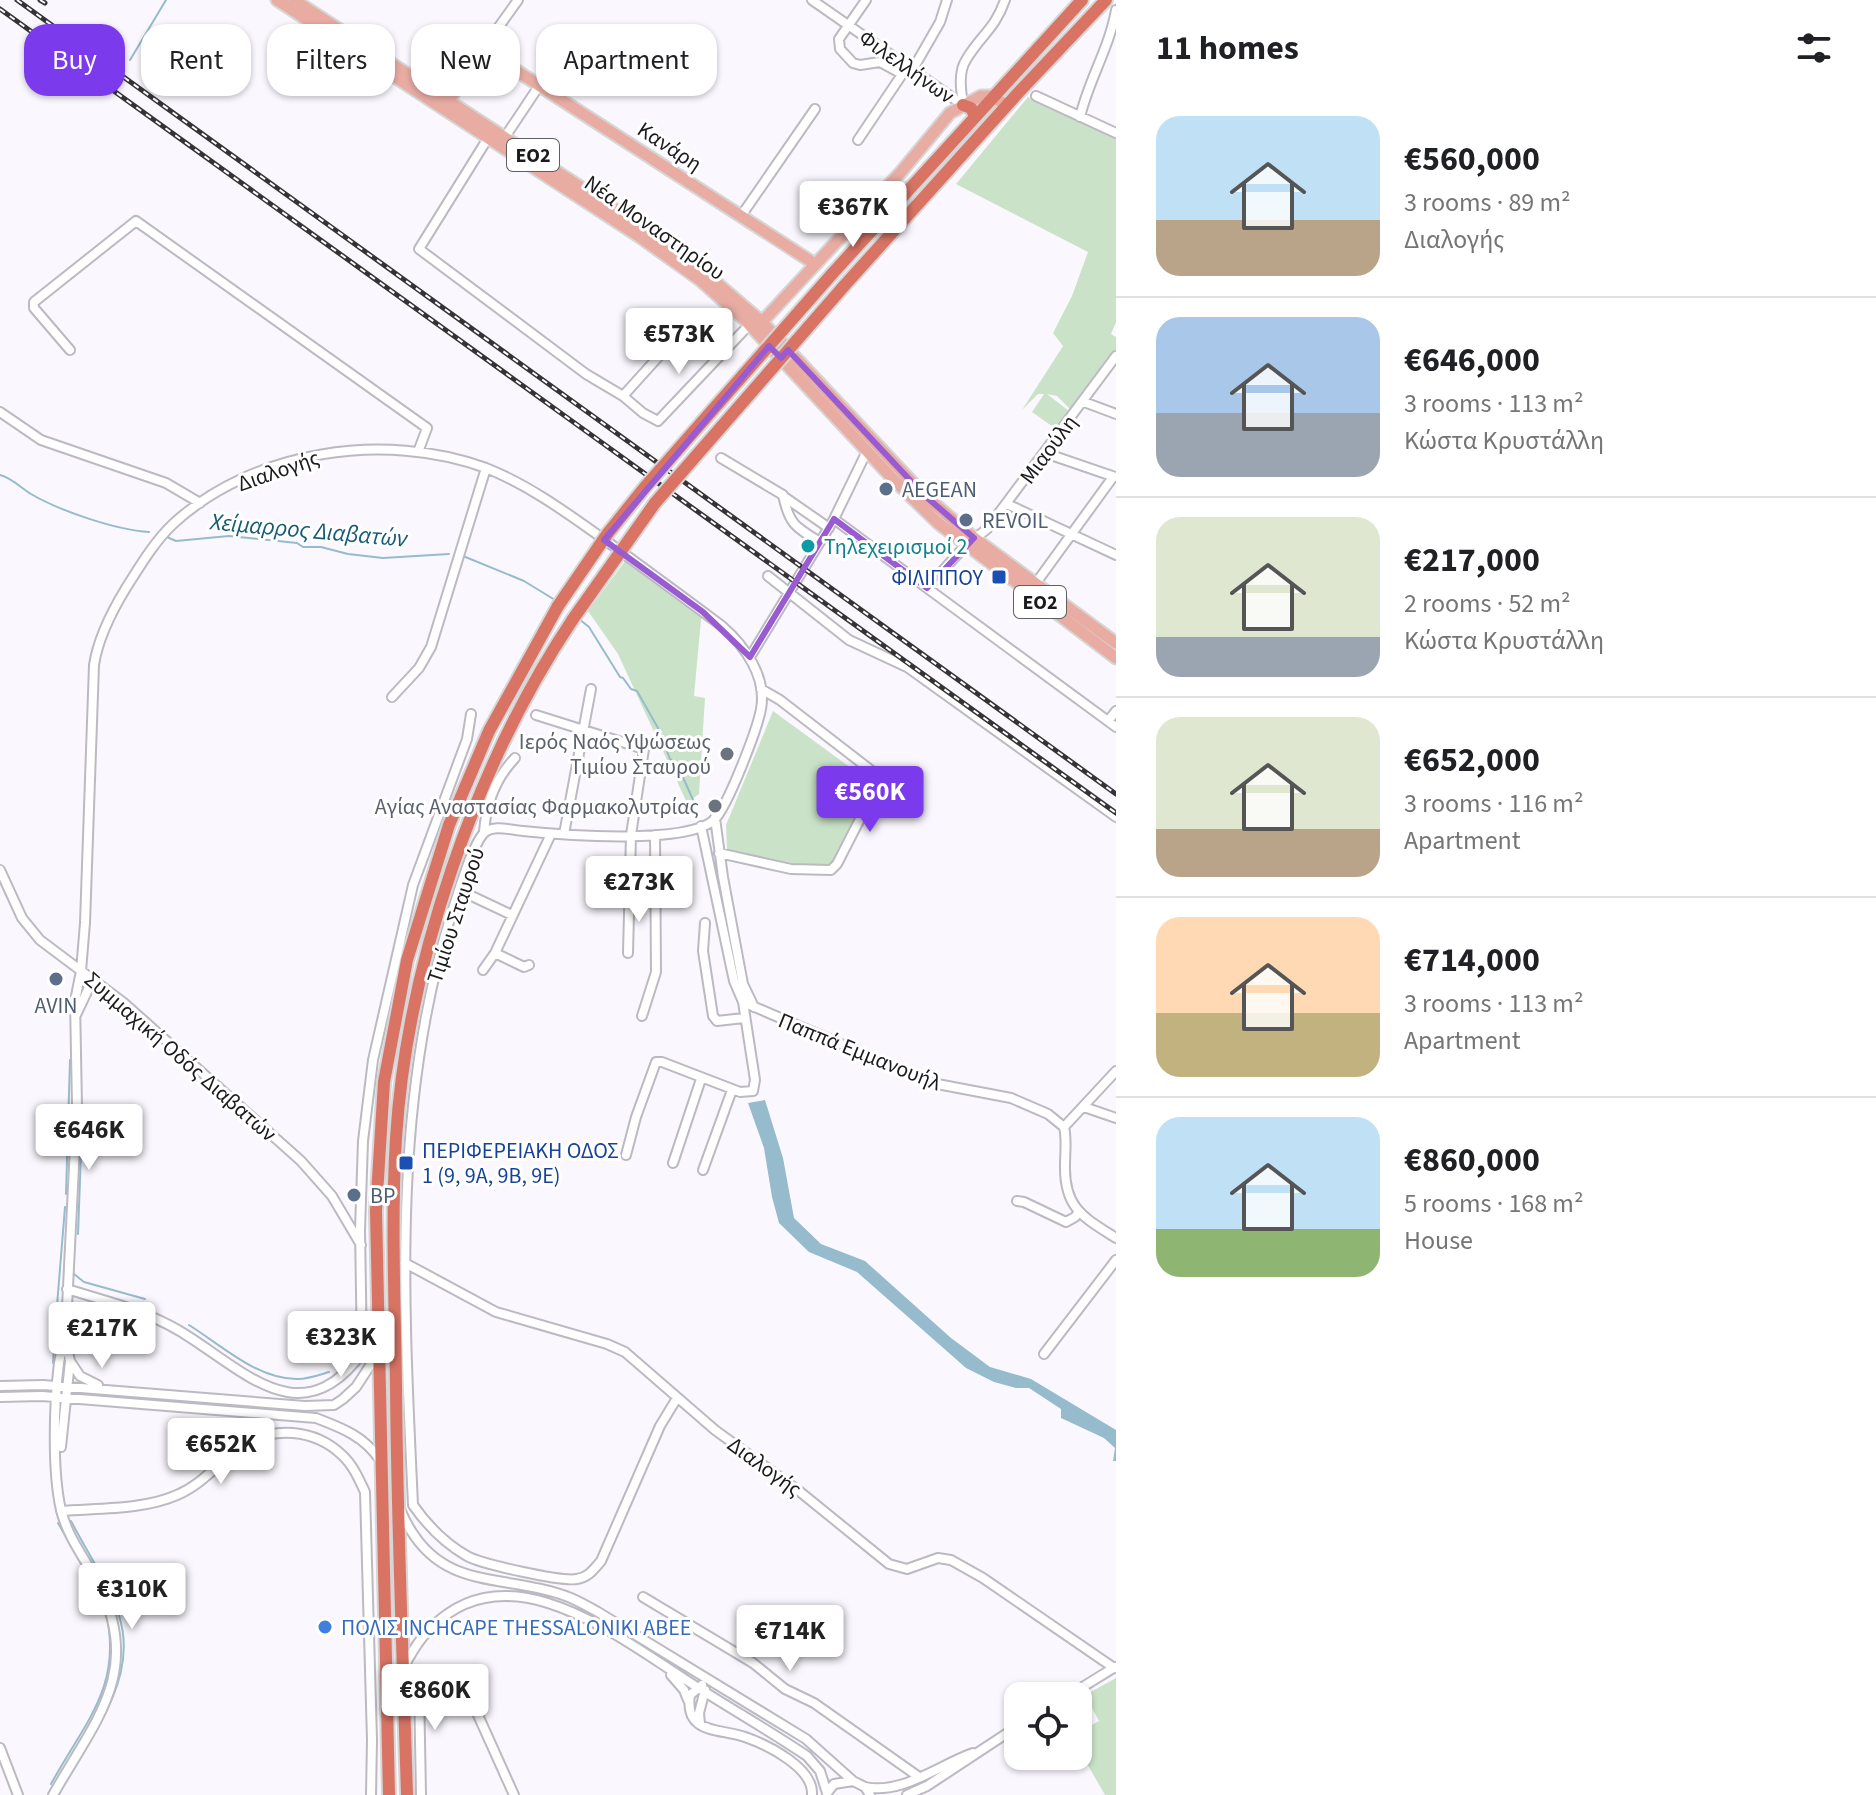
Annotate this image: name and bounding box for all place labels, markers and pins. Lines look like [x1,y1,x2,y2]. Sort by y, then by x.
pin: €367K [797,181,909,249]
pin: €573K [623,308,735,376]
place label: AEGEAN [902,474,977,506]
marker: AEGEAN [877,480,895,498]
place label: REVOIL [982,505,1049,537]
marker: REVOIL [957,511,975,529]
place label: Τηλεχειρισμοί 2 [824,531,968,563]
marker: Τηλεχειρισμοί 2 [799,537,817,555]
place label: ΦΙΛΙΠΠΟΥ [891,562,984,594]
marker: ΦΙΛΙΠΠΟΥ [990,568,1008,586]
place label: Ιερός Ναός Υψώσεως Τιμίου Σταυρού [519,726,711,783]
marker: Ιερός Ναός Υψώσεως Τιμίου Σταυρού [718,745,736,763]
pin: €560K [814,766,926,834]
place label: Αγίας Αναστασίας Φαρμακολυτρίας [375,791,699,823]
marker: Αγίας Αναστασίας Φαρμακολυτρίας [706,797,724,815]
pin: €273K [583,856,695,924]
marker: AVIN [47,970,65,988]
place label: AVIN [35,990,78,1022]
pin: €646K [33,1104,145,1172]
place label: ΠΕΡΙΦΕΡΕΙΑΚΗ ΟΔΟΣ 1 (9, 9Α, 9Β, 9Ε) [422,1135,619,1192]
marker: ΠΕΡΙΦΕΡΕΙΑΚΗ ΟΔΟΣ 1 (9, 9Α, 9Β, 9Ε) [397,1154,415,1172]
place label: BP [370,1180,395,1212]
marker: BP [345,1186,363,1204]
pin: €217K [46,1302,158,1370]
pin: €323K [285,1311,397,1379]
pin: €652K [165,1418,277,1486]
pin: €310K [76,1563,188,1631]
pin: €714K [734,1605,846,1673]
place label: ΠΟΛΙΣ INCHCAPE THESSALONIKI ΑΒΕΕ [341,1612,691,1644]
marker: ΠΟΛΙΣ INCHCAPE THESSALONIKI ΑΒΕΕ [316,1618,334,1636]
pin: €860K [379,1664,491,1732]

